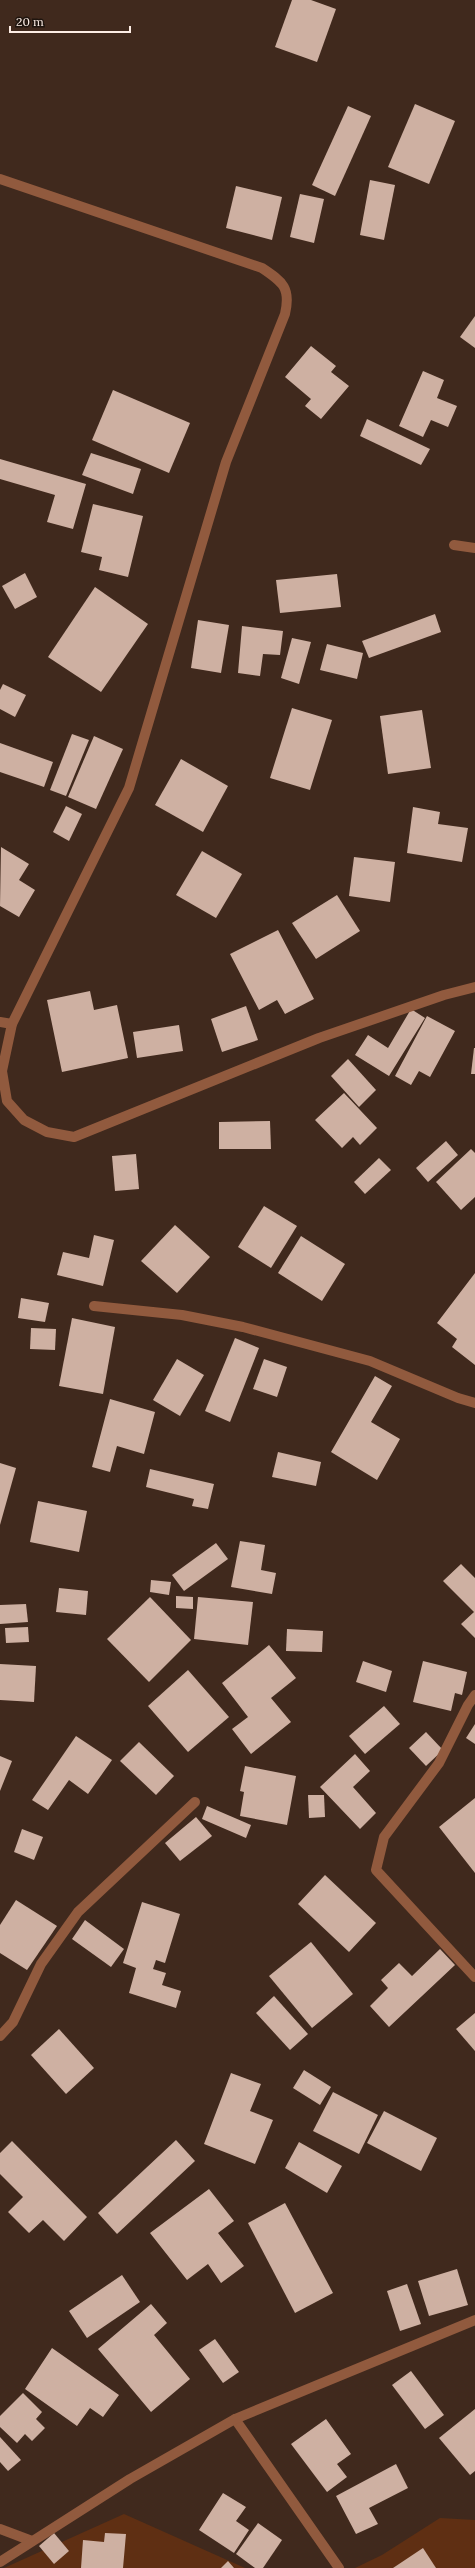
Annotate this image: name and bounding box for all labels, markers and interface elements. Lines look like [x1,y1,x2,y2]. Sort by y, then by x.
scale bar [10,8,130,34]
text: 20 m [16,14,44,29]

